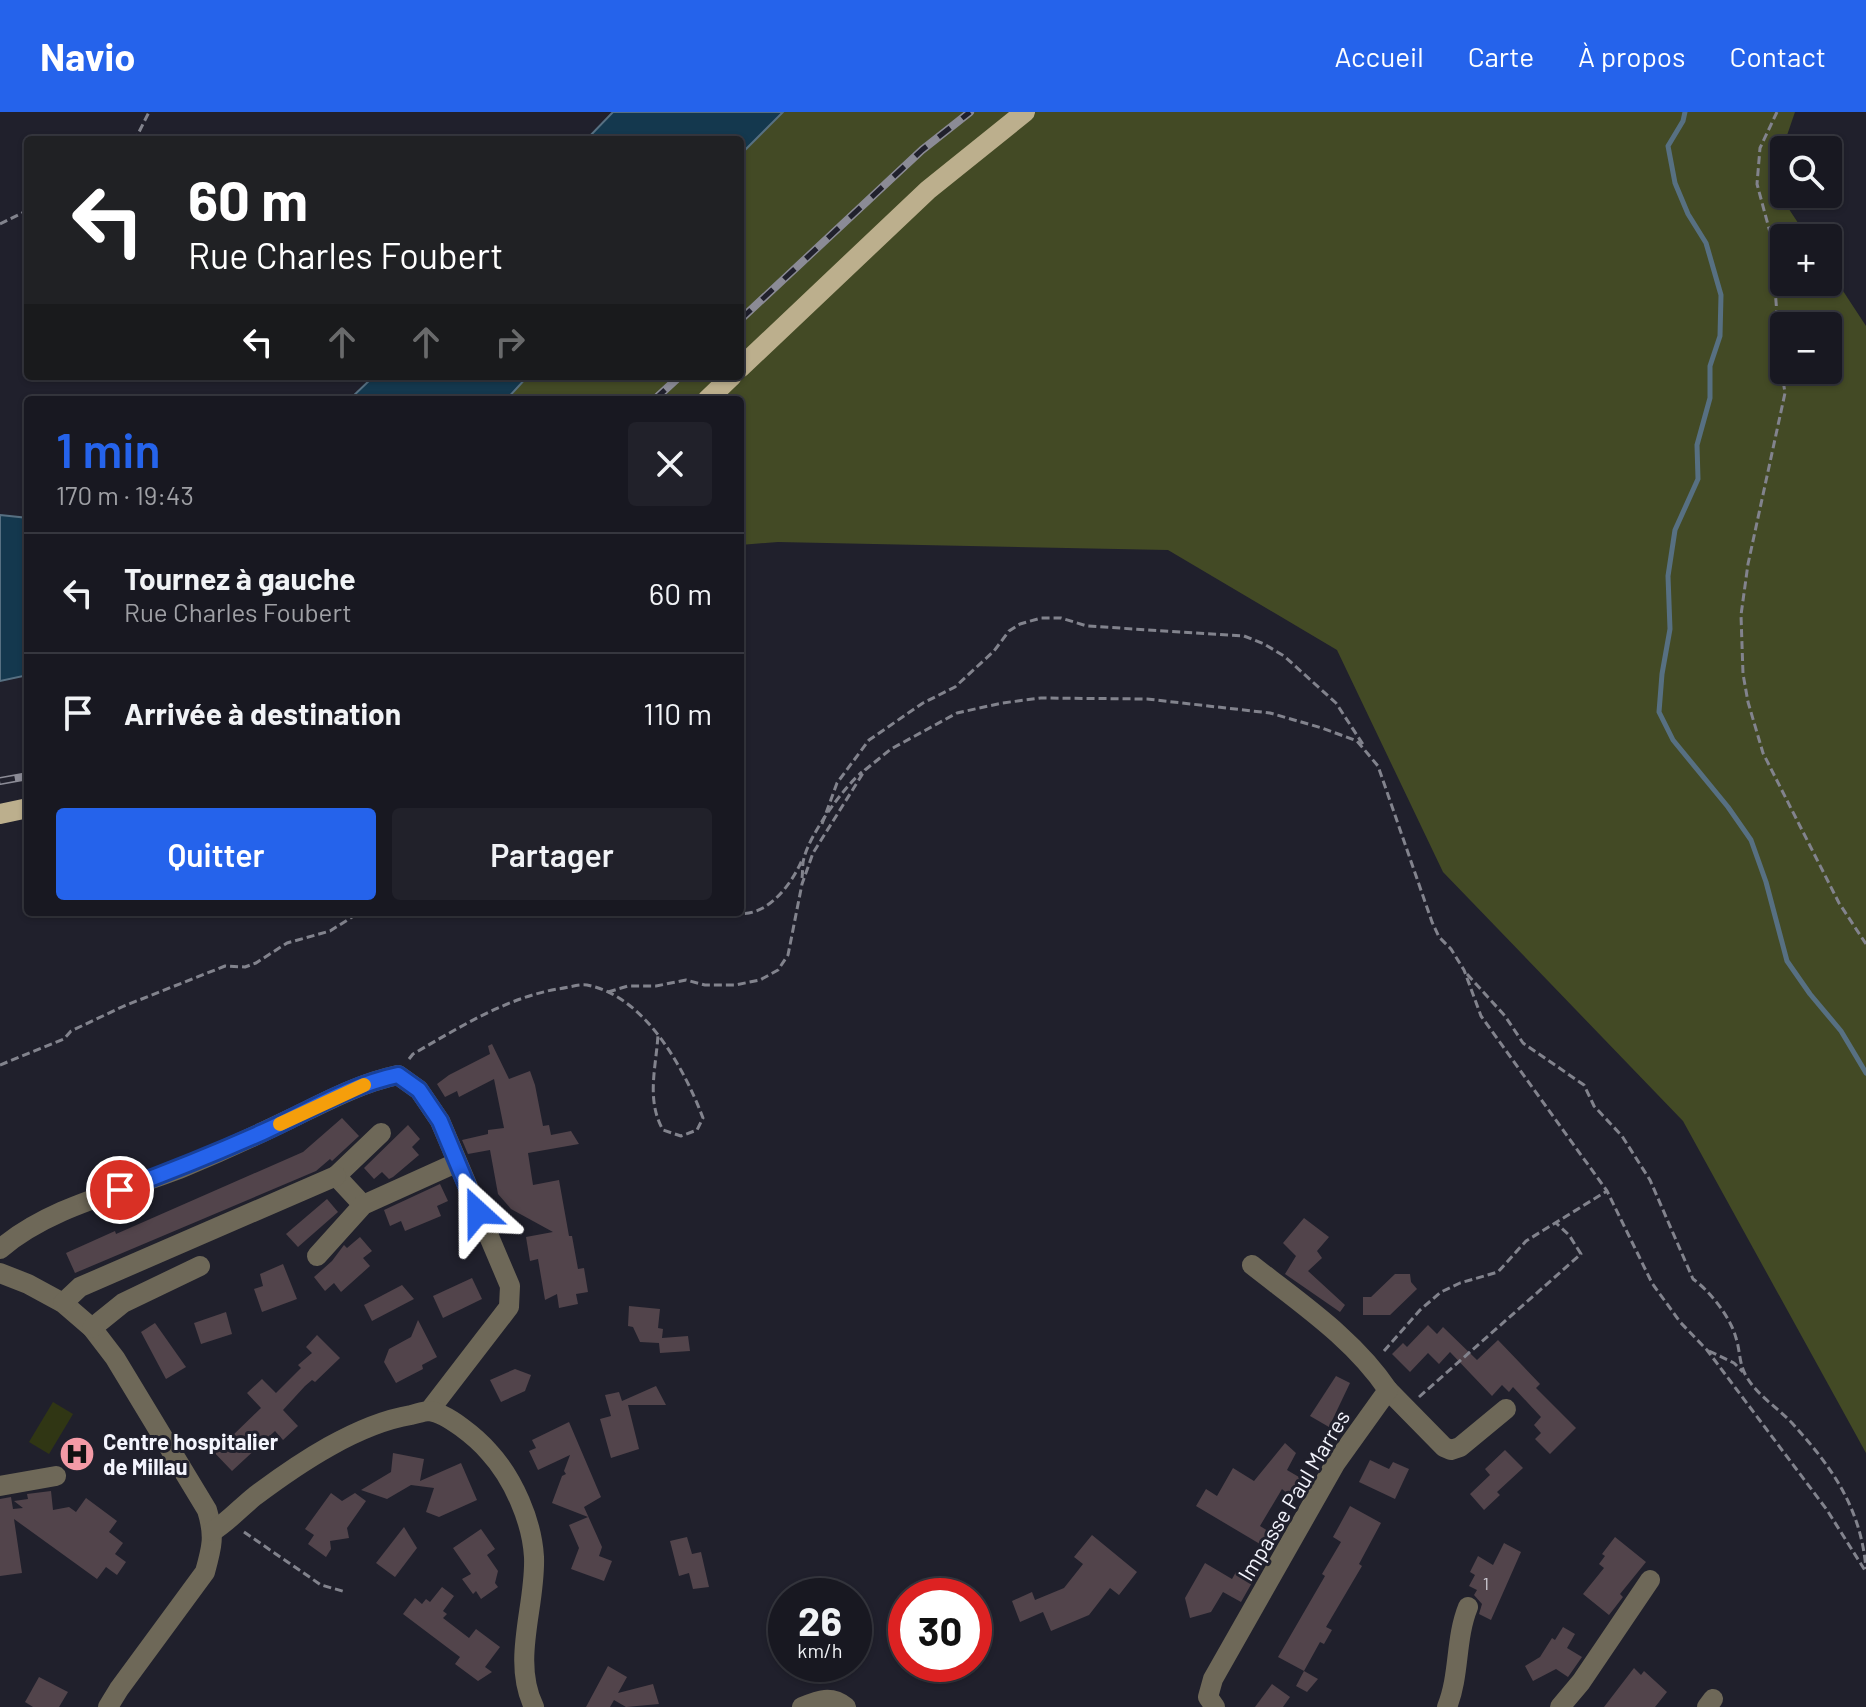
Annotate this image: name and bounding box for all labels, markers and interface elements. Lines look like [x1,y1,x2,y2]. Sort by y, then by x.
text: Navio [40,33,135,79]
text: Accueil [1334,39,1424,73]
text: Carte [1468,39,1534,73]
text: À propos [1578,39,1685,73]
text: Contact [1729,39,1826,73]
map controls [1770,136,1842,384]
button: search [1770,136,1842,208]
text: 60 m [188,165,308,232]
icon: left [56,168,160,272]
button: + [1770,224,1842,296]
text: Rue Charles Foubert [188,233,503,276]
button: − [1770,312,1842,384]
icon: left [236,320,280,364]
icon: ahead [320,320,364,364]
icon: ahead [404,320,448,364]
icon: right [488,320,532,364]
text: 1 min [56,420,161,478]
button: close [628,422,712,506]
text: 170 m · 19:43 [56,479,194,510]
text: Tournez à gauche [124,560,356,596]
icon: left [56,571,100,615]
text: 60 m [649,575,712,611]
text: Rue Charles Foubert [124,596,352,627]
icon: arrive [56,691,100,735]
text: Arrivée à destination [124,695,401,731]
text: 110 m [643,695,712,731]
button: Quitter [56,808,376,900]
button: Partager [392,808,712,900]
pin [86,1156,154,1224]
icon: arrive [98,1168,142,1212]
position arrow [436,1170,520,1254]
street label: Impasse Paul Marres [1232,1405,1354,1585]
place label: Centre hospitalier de Millau [103,1428,279,1479]
hospital icon: Centre hospitalier de Millau [58,1435,96,1473]
house number: 1 [1483,1572,1489,1594]
speed limit sign: 30 [888,1578,992,1682]
text: 26 [798,1596,842,1644]
text: km/h [797,1638,843,1662]

